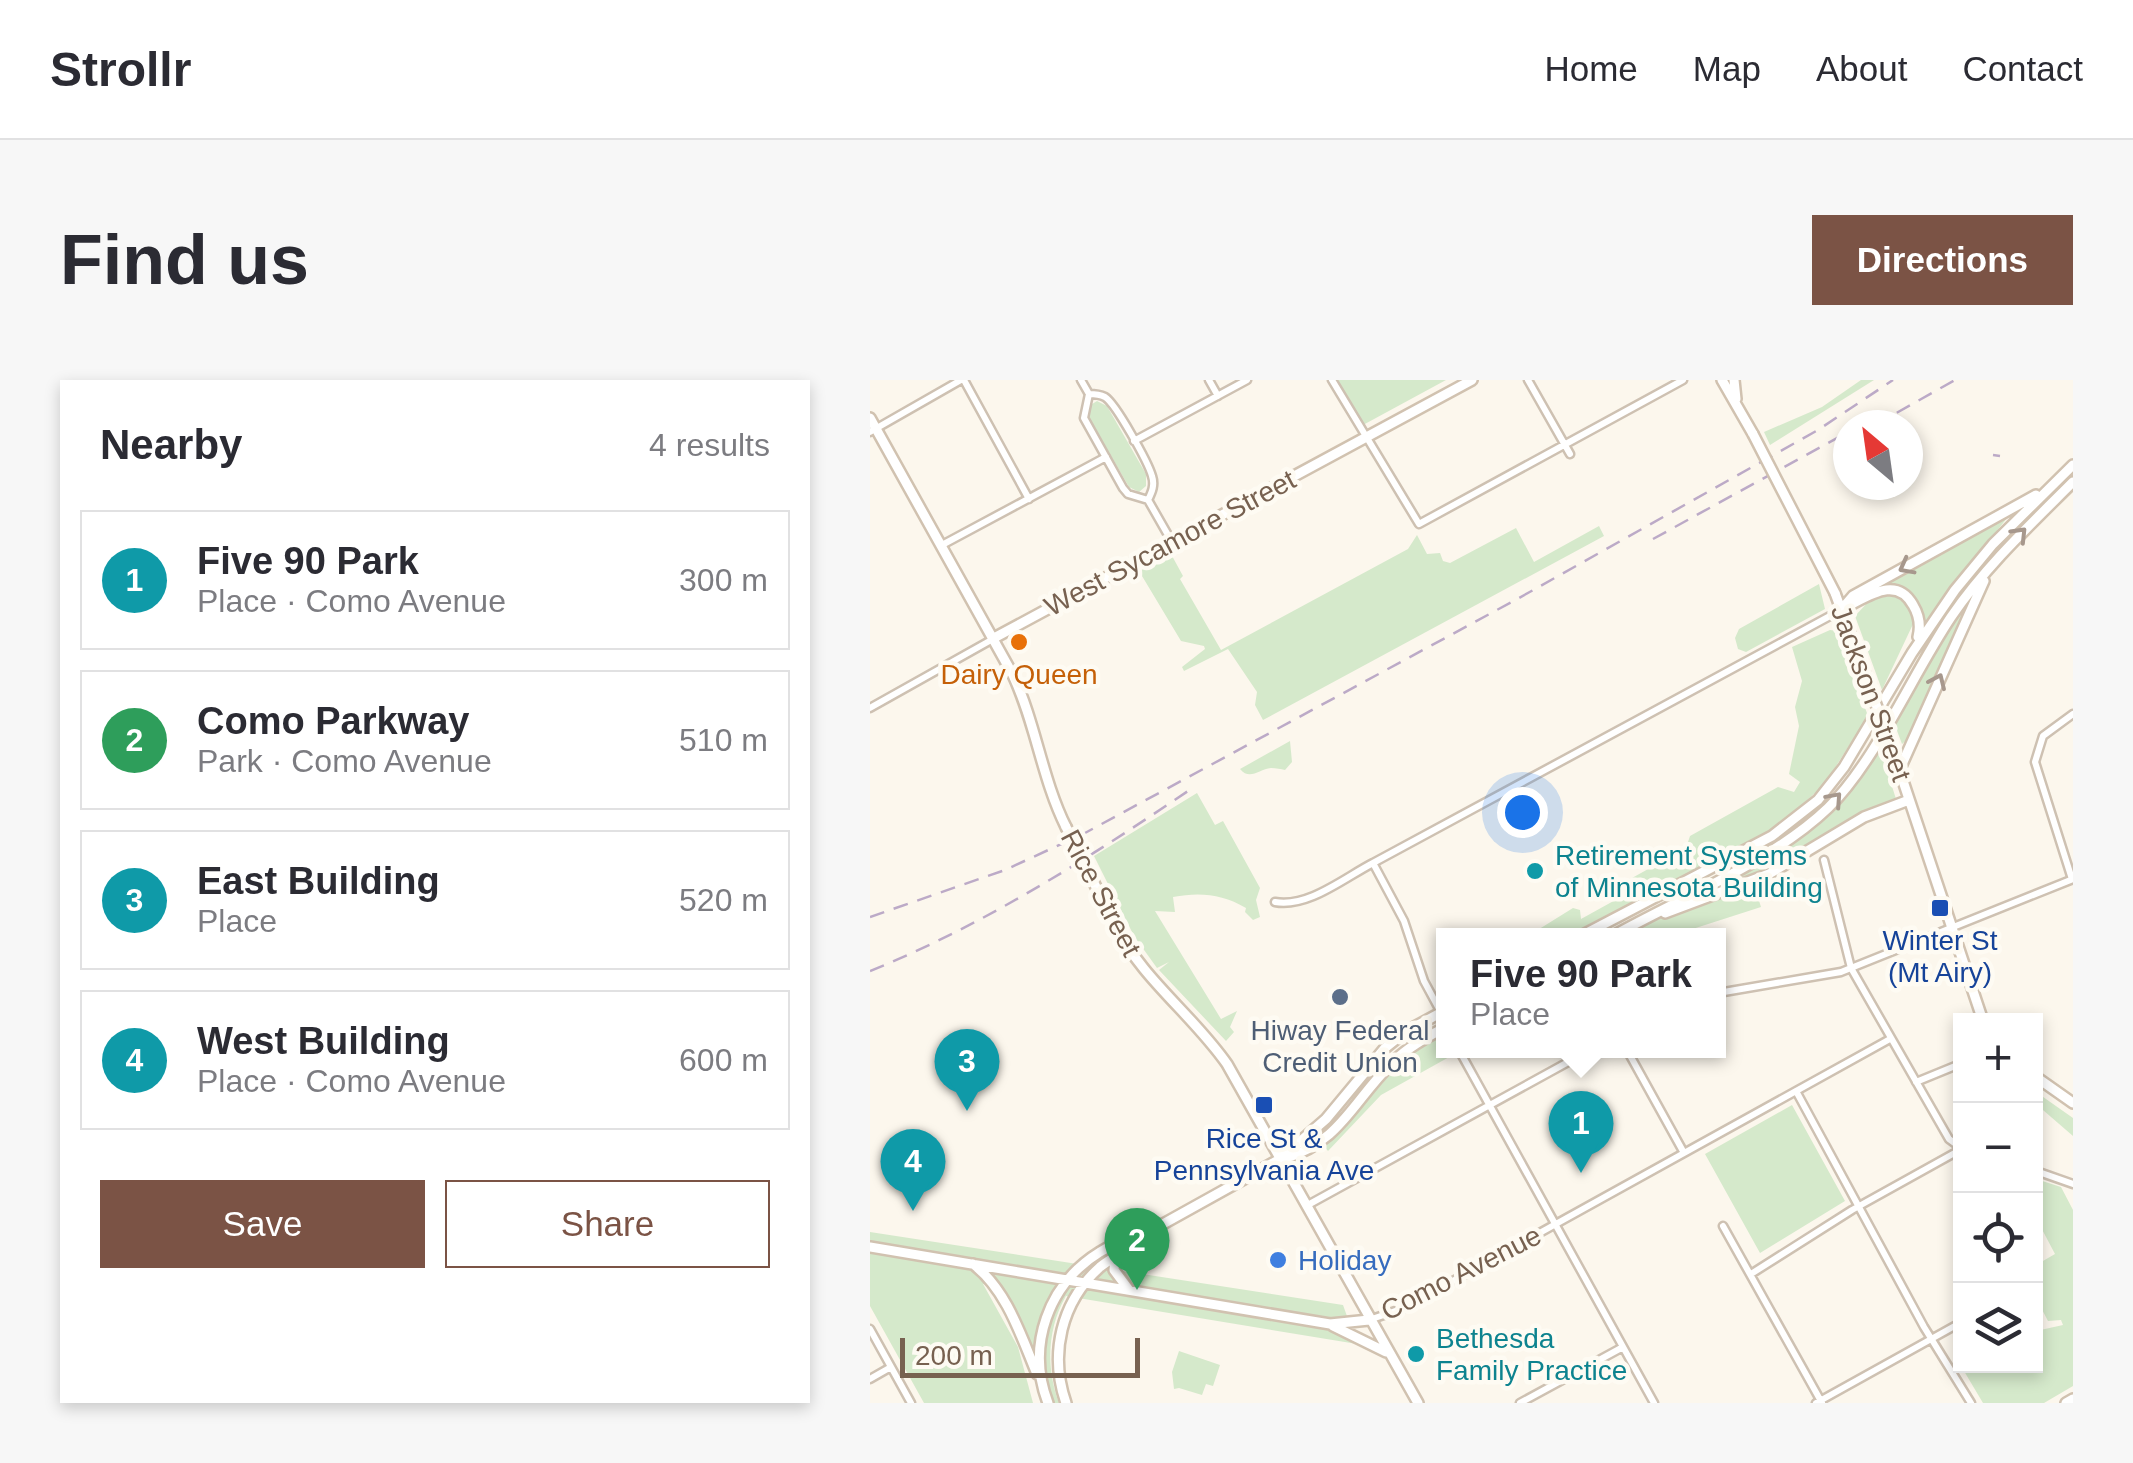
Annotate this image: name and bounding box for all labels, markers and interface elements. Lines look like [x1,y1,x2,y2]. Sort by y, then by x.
text: Strollr [50,43,191,96]
text: Home [1544,49,1638,88]
text: Map [1693,49,1761,88]
text: About [1816,49,1907,88]
text: Contact [1962,49,2083,88]
button: Directions [1812,215,2073,305]
text: Find us [60,221,309,299]
north arrow [1833,410,1923,500]
text: Nearby [100,421,242,468]
text: 4 results [649,427,770,463]
street label: West Sycamore Street [1039,464,1301,622]
one-way arrow [2008,527,2026,546]
text: Five 90 Park [197,540,419,582]
one-way arrow [1898,555,1917,574]
text: 1 [126,562,143,598]
text: 300 m [679,562,768,598]
text: Place · Como Avenue [197,583,506,619]
street label: Jackson Street [1825,601,1917,786]
marker: Dairy Queen [1008,631,1030,653]
place label: Dairy Queen [940,659,1098,690]
one-way arrow [1926,673,1946,691]
text: Como Parkway [197,700,469,742]
text: 2 [126,722,143,758]
text: 510 m [679,722,768,758]
text: Park · Como Avenue [197,743,492,779]
your location [1497,787,1548,838]
one-way arrow [1823,793,1841,811]
street label: Rice Street [1055,825,1147,962]
place label: Retirement Systems of Minnesota Building [1555,840,1823,903]
text: East Building [197,860,440,902]
marker: Retirement Systems of Minnesota Building [1524,860,1546,882]
text: 3 [126,882,143,918]
text: 520 m [679,882,768,918]
marker: Winter St (Mt Airy) [1929,897,1951,919]
text: Place [197,903,277,939]
place label: Winter St (Mt Airy) [1882,925,1998,988]
popup [1436,928,1726,1058]
text: Five 90 Park [1470,953,1692,995]
marker: Hiway Federal Credit Union [1329,986,1351,1008]
text: Place [1470,996,1550,1032]
map controls [1953,1013,2043,1373]
button: + [1953,1013,2043,1103]
place label: Hiway Federal Credit Union [1251,1015,1429,1078]
text: West Building [197,1020,450,1062]
pin: 3 [934,1028,1000,1111]
text: 4 [126,1042,143,1078]
text: 600 m [679,1042,768,1078]
text: Place · Como Avenue [197,1063,506,1099]
pin: 1 [1548,1090,1614,1173]
marker: Rice St & Pennsylvania Ave [1253,1094,1275,1116]
button: − [1953,1103,2043,1193]
place label: Rice St & Pennsylvania Ave [1154,1123,1374,1186]
pin: 4 [880,1128,946,1211]
button: Save [100,1180,425,1268]
button: Share [445,1180,770,1268]
button: locate [1953,1193,2043,1283]
pin: 2 [1104,1208,1170,1290]
street label: Como Avenue [1376,1219,1546,1327]
place label: Holiday [1298,1245,1391,1276]
marker: Holiday [1267,1249,1289,1271]
button: layers [1953,1283,2043,1373]
place label: Bethesda Family Practice [1436,1323,1627,1386]
scale bar [900,1333,1140,1378]
text: 200 m [915,1340,993,1371]
marker: Bethesda Family Practice [1405,1343,1427,1365]

